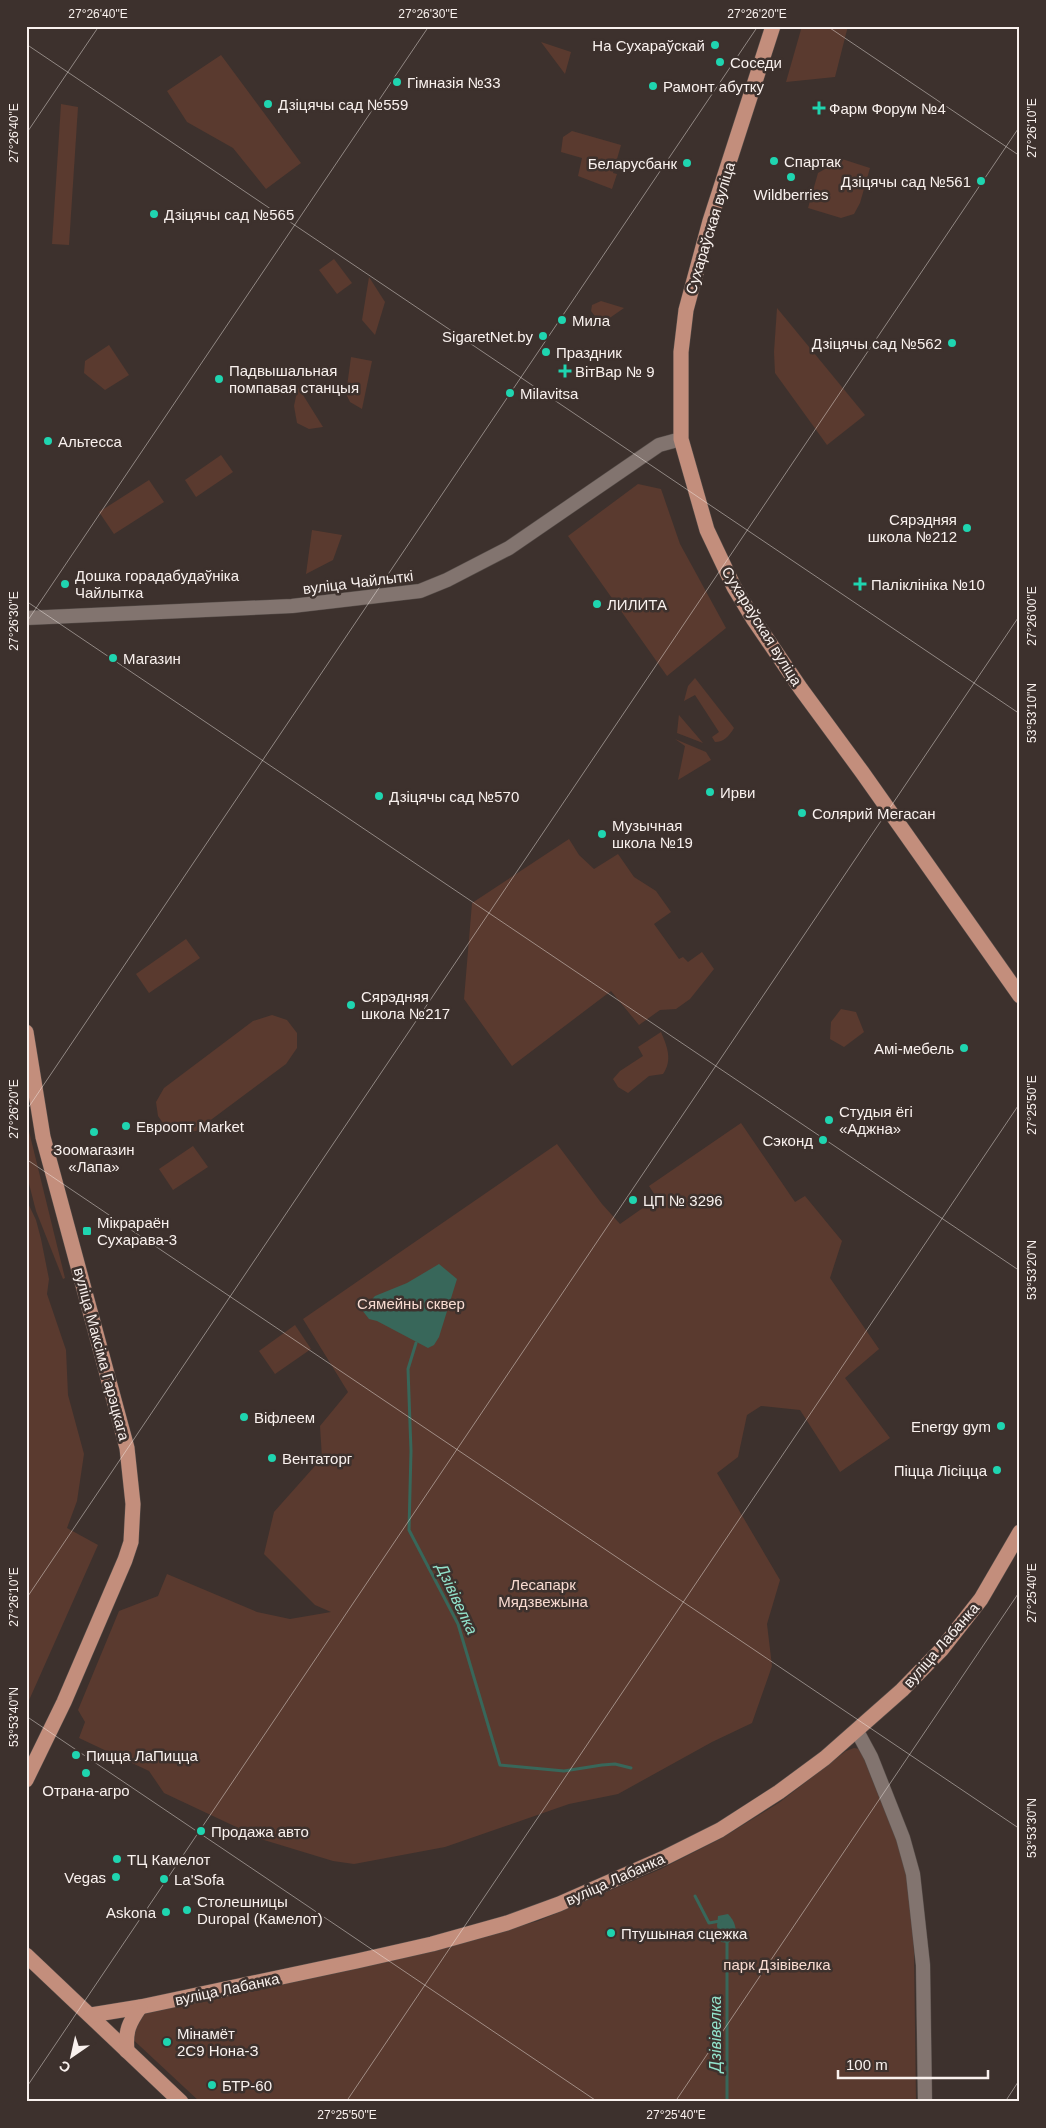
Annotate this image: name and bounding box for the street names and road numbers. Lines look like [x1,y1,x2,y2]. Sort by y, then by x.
street label: Сухараўская вуліца [682,159,738,296]
street label: Сухараўская вуліца [718,563,806,689]
street label: вуліца Чайлыткі [302,567,414,597]
street label: вуліца Максіма Гарэцкага [71,1266,133,1443]
street label: вуліца Лабанка [900,1599,983,1691]
street label: вуліца Лабанка [563,1849,668,1908]
street label: вуліца Лабанка [173,1970,281,2008]

